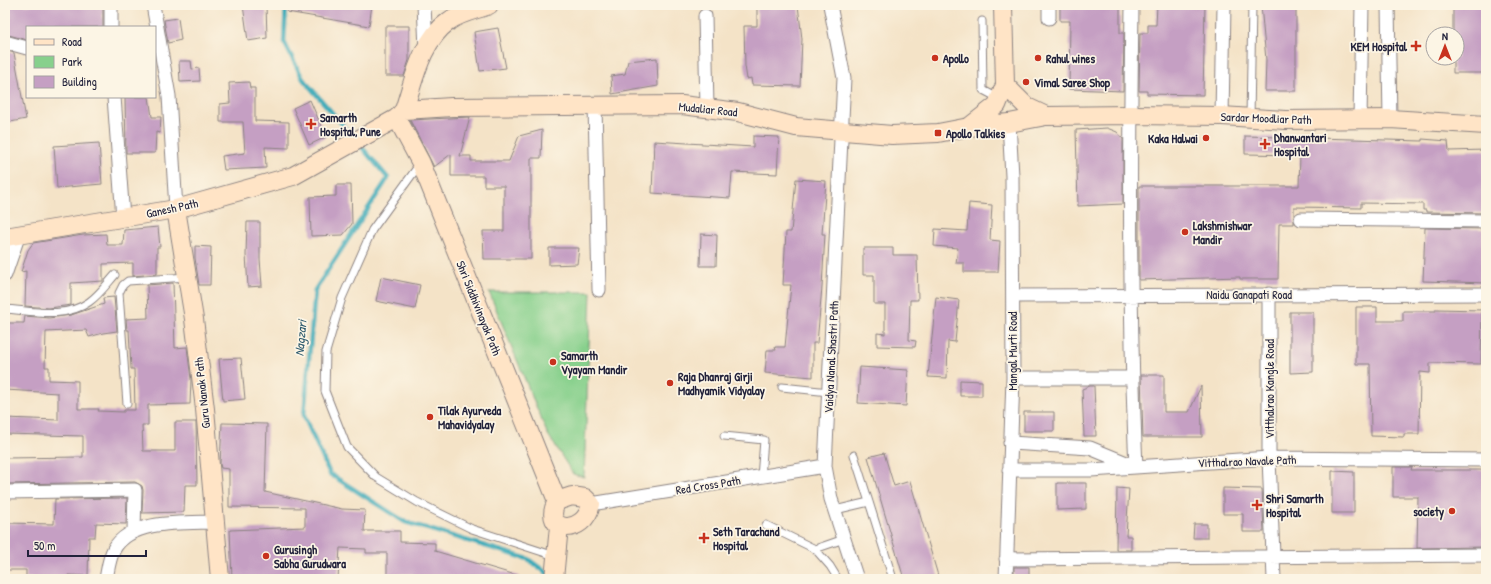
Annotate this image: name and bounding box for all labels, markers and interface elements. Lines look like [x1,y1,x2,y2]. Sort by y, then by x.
legend [26,26,156,98]
north arrow [1425,26,1465,66]
text: N [1442,29,1448,43]
text: Road [62,33,82,50]
place label: KEM Hospital [1351,38,1408,56]
marker: KEM Hospital [1410,40,1422,52]
place label: Apollo [943,50,969,68]
place label: Rahul wines [1046,50,1095,67]
text: Park [62,53,82,70]
marker: Apollo [930,53,940,63]
marker: Rahul wines [1033,53,1043,63]
text: Building [62,73,97,90]
place label: Vimal Saree Shop [1034,74,1111,92]
marker: Vimal Saree Shop [1021,77,1031,87]
street label: Mudaliar Road [678,97,739,121]
street label: Sardar Moodliar Path [1220,108,1312,128]
place label: Samarth Hospital, Pune [320,109,381,141]
marker: Samarth Hospital, Pune [305,118,317,130]
place label: Apollo Talkies [946,125,1006,143]
marker: Apollo Talkies [933,128,943,138]
place label: Dhanwantari Hospital [1274,129,1327,161]
place label: Kaka Halwai [1148,130,1198,147]
marker: Kaka Halwai [1201,133,1211,143]
marker: Dhanwantari Hospital [1259,138,1271,150]
street label: Ganesh Path [144,194,200,222]
place label: Lakshmishwar Mandir [1193,217,1253,248]
marker: Lakshmishwar Mandir [1180,227,1190,237]
street label: Shri Siddhivinayak Path [452,258,506,358]
street label: Naidu Ganapati Road [1206,286,1292,303]
street label: Vaidya Nanal Shastri Path [820,301,842,413]
street label: Mangal Murti Road [1004,311,1021,391]
water label: Nagzari [289,318,312,357]
street label: Vitthalrao Kangle Road [1261,339,1278,439]
place label: Samarth Vyayam Mandir [561,347,628,379]
street label: Guru Nanak Path [190,357,214,429]
marker: Samarth Vyayam Mandir [548,357,558,367]
place label: Raja Dhanraj Girji Madhyamik Vidyalay [678,368,765,400]
marker: Raja Dhanraj Girji Madhyamik Vidyalay [665,378,675,388]
place label: Tilak Ayurveda Mahavidyalay [437,402,502,434]
marker: Tilak Ayurveda Mahavidyalay [425,412,435,422]
street label: Vitthalrao Navale Path [1197,451,1297,471]
street label: Red Cross Path [674,471,742,499]
place label: Shri Samarth Hospital [1266,490,1324,522]
marker: Shri Samarth Hospital [1251,499,1263,511]
place label: society [1413,503,1444,521]
marker: society [1447,506,1457,516]
place label: Seth Tarachand Hospital [713,523,780,555]
scale bar [28,532,146,558]
marker: Seth Tarachand Hospital [698,532,710,544]
text: 50 m [34,537,55,554]
place label: Gurusingh Sabha Gurudwara [274,541,346,572]
marker: Gurusingh Sabha Gurudwara [261,551,271,561]

